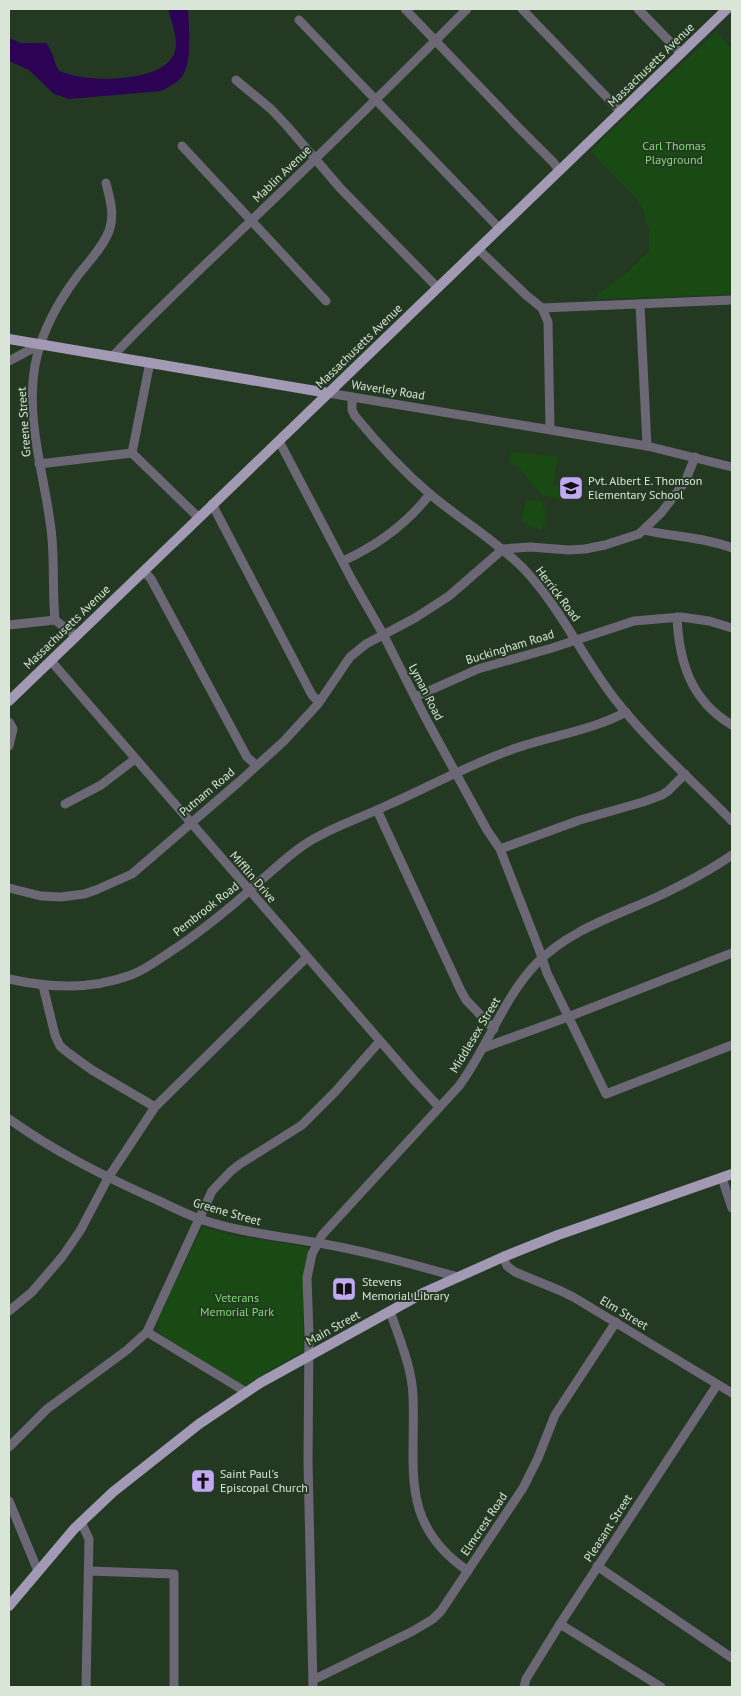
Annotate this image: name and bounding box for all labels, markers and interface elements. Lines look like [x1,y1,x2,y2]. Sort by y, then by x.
street label: Massachusetts Avenue [604,19,697,110]
park label: Carl Thomas Playground [642,138,706,167]
street label: Mablin Avenue [249,142,314,205]
street label: Massachusetts Avenue [312,300,405,391]
street label: Waverley Road [350,376,426,403]
street label: Greene Street [14,387,33,457]
place label: Pvt. Albert E. Thomson Elementary School [588,473,702,502]
school or university icon: Pvt. Albert E. Thomson Elementary School [558,475,584,501]
street label: Herrick Road [533,563,584,624]
street label: Massachusetts Avenue [20,581,113,672]
street label: Buckingham Road [464,626,556,667]
street label: Lyman Road [406,661,447,723]
street label: Putnam Road [176,764,237,819]
street label: Mifflin Drive [227,848,280,906]
street label: Pembrook Road [170,878,242,939]
street label: Middlesex Street [446,994,503,1075]
street label: Greene Street [191,1195,263,1228]
place label: Stevens Memorial Library [362,1274,450,1303]
library icon: Stevens Memorial Library [331,1276,357,1302]
park label: Veterans Memorial Park [200,1290,274,1319]
street label: Elm Street [597,1292,651,1333]
street label: Main Street [303,1307,362,1348]
place label: Saint Paul's Episcopal Church [220,1466,308,1495]
church icon: Saint Paul's Episcopal Church [190,1468,216,1494]
street label: Elmcrest Road [457,1489,510,1558]
street label: Pleasant Street [580,1491,635,1564]

